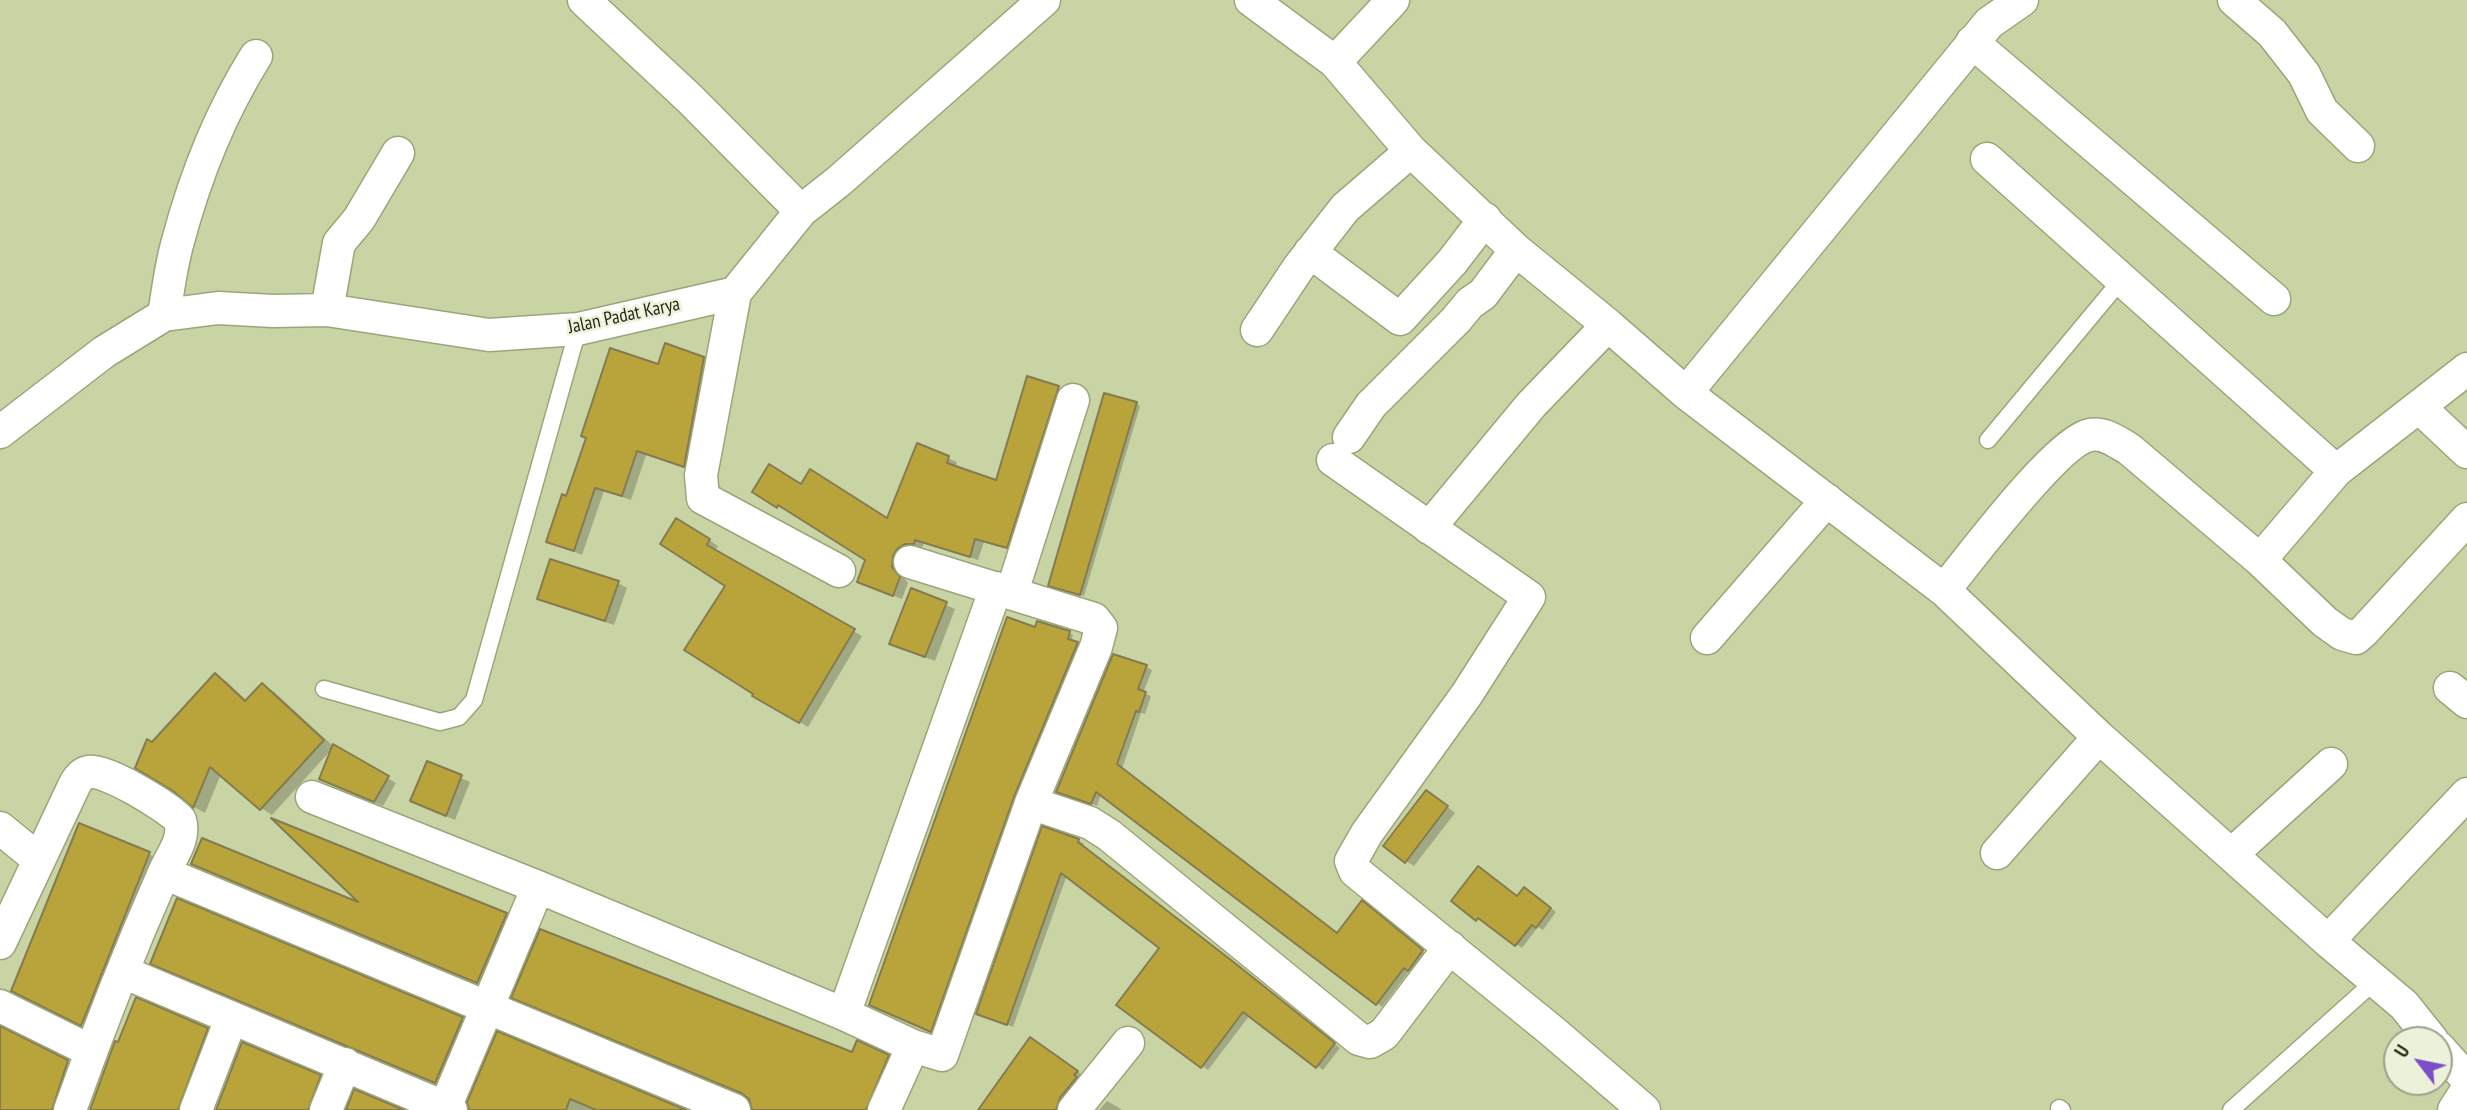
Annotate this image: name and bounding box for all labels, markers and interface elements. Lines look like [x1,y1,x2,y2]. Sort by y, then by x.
street label: Jalan Padat Karya [566,293,682,339]
north arrow [2383,1026,2453,1096]
text: U [2389,1040,2415,1061]

